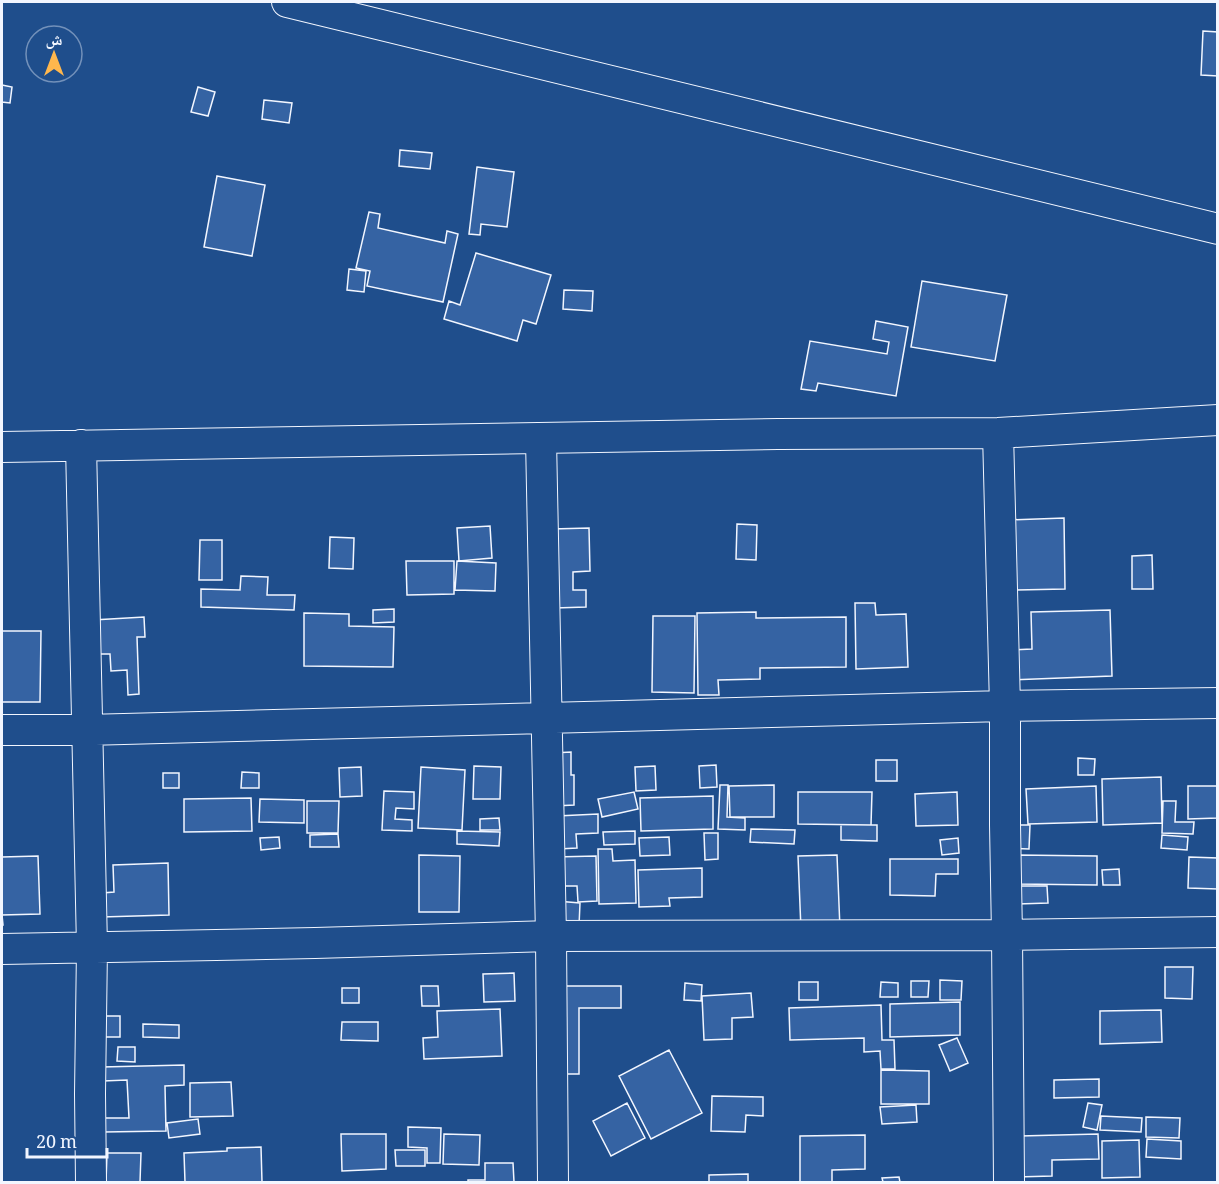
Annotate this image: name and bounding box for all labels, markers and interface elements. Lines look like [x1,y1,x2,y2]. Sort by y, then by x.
north arrow [24,24,84,84]
text: ش [46,28,63,55]
scale bar [27,1121,106,1159]
text: 20 m [36,1129,77,1159]

